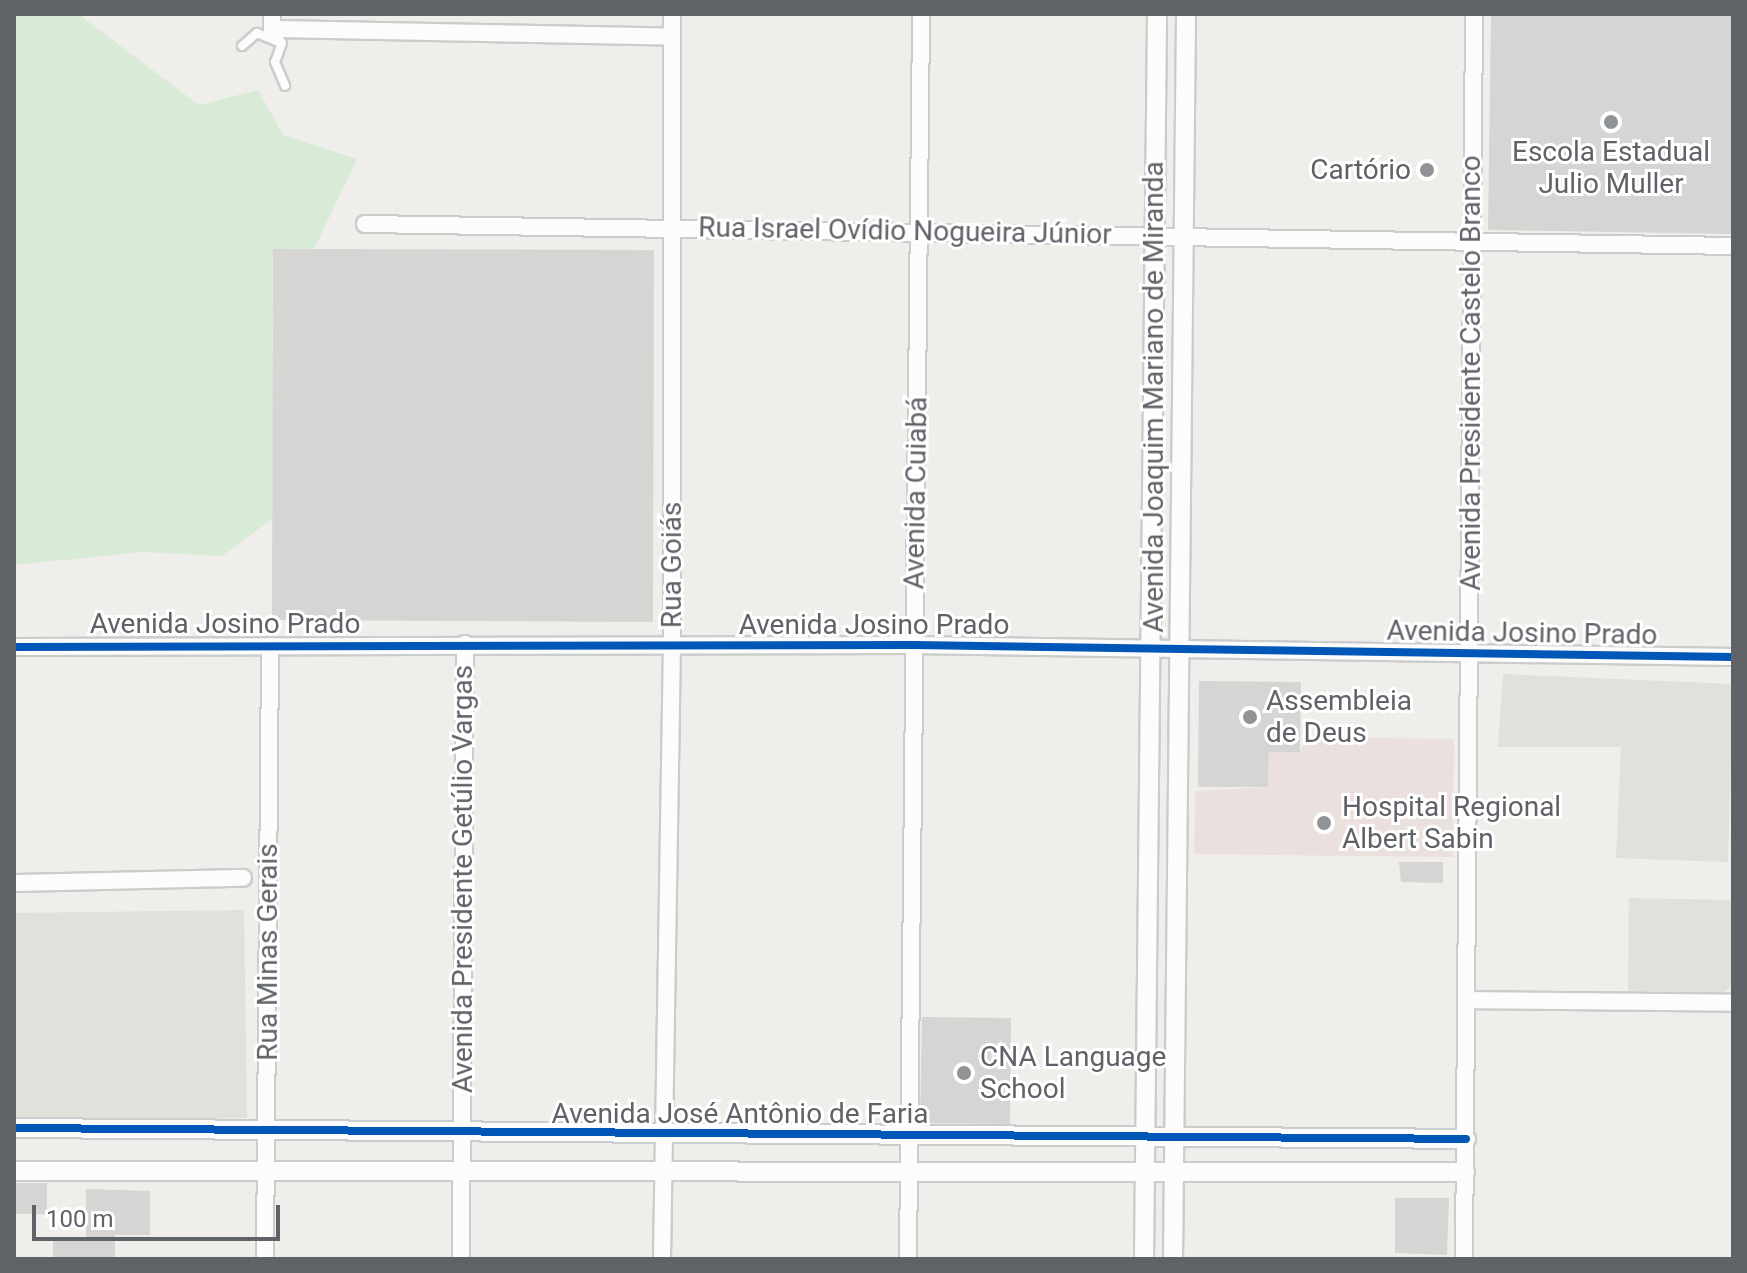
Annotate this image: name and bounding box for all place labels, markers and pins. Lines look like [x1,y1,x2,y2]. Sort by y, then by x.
marker: Escola Estadual Julio Muller [1602,113,1620,131]
place label: Escola Estadual Julio Muller [1512,135,1710,201]
place label: Cartório [1310,153,1411,187]
marker: Cartório [1418,161,1436,179]
place label: Assembleia de Deus [1266,684,1412,750]
marker: Assembleia de Deus [1241,708,1259,726]
place label: Hospital Regional Albert Sabin [1342,790,1561,856]
marker: Hospital Regional Albert Sabin [1313,812,1335,834]
place label: CNA Language School [980,1040,1166,1106]
marker: CNA Language School [955,1064,973,1082]

